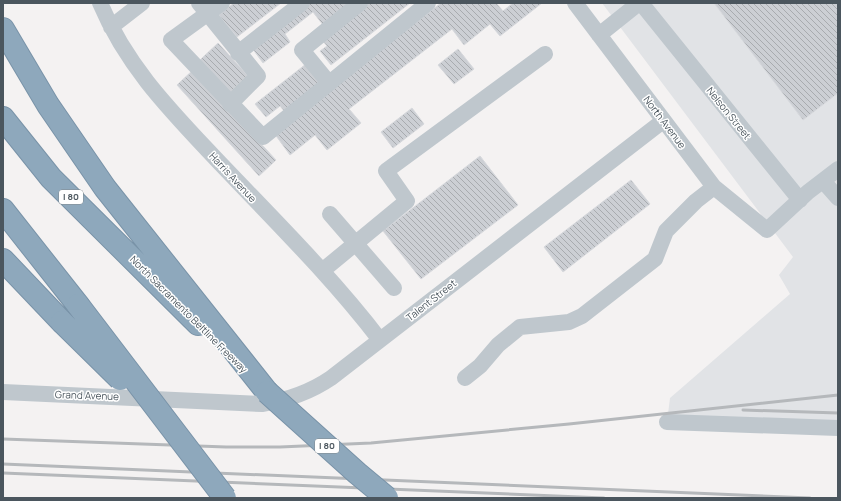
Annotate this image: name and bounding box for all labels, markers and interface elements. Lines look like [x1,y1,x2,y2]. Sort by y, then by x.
street label: Nelson Street [704,84,754,142]
street label: North Avenue [641,93,690,151]
street label: Harris Avenue [206,149,260,205]
road number: I 80 [59,190,83,204]
street label: North Sacramento Beltline Freeway [127,252,251,376]
street label: Talent Street [403,276,459,324]
street label: Grand Avenue [55,387,119,403]
road number: I 80 [315,439,339,453]

